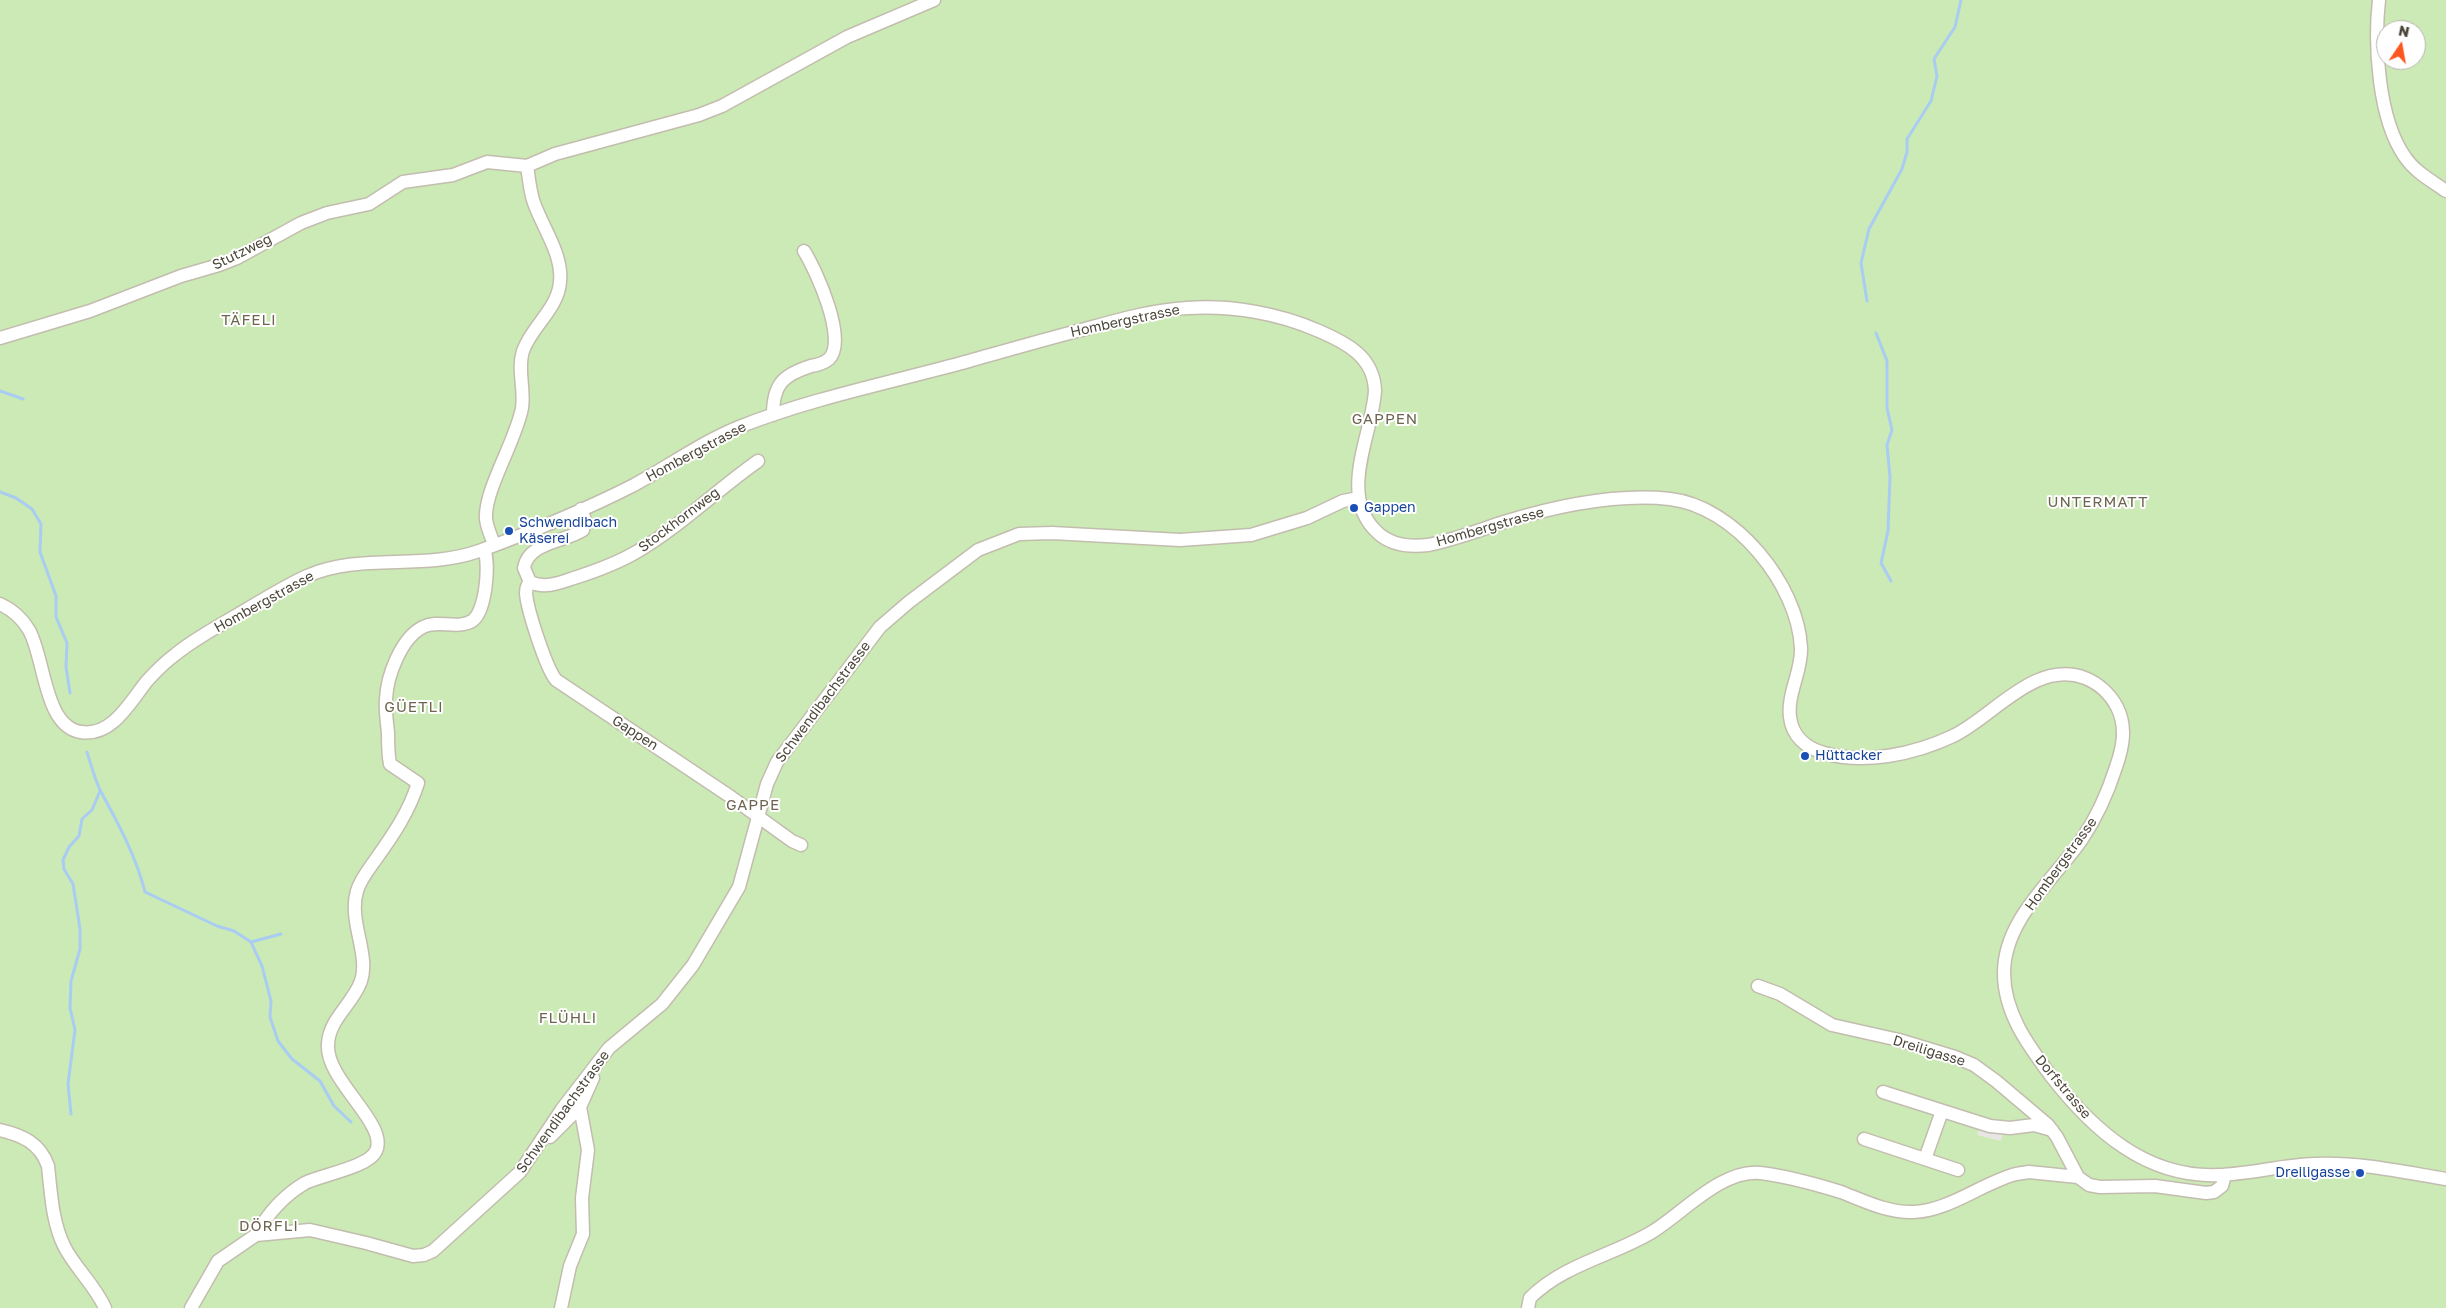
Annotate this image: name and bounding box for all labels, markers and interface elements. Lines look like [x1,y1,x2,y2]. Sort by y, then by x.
north arrow [2376,20,2426,70]
text: N [2397,21,2411,40]
street label: Stutzweg [210,230,274,274]
street label: Hombergstrasse [1069,301,1181,341]
district label: TÄFELI [221,311,277,329]
district label: GAPPEN [1351,410,1419,428]
street label: Hombergstrasse [643,418,749,486]
street label: Stockhornweg [635,484,723,556]
district label: UNTERMATT [2046,493,2150,511]
place label: Gappen [1364,500,1416,516]
marker: Gappen [1348,502,1360,514]
street label: Hombergstrasse [1434,504,1546,550]
place label: Schwendibach Käserei [519,515,617,548]
marker: Schwendibach Käserei [503,525,515,537]
street label: Hombergstrasse [211,568,317,636]
street label: Schwendibachstrasse [772,638,874,766]
district label: GÜETLI [384,698,444,716]
street label: Gappen [609,712,661,754]
place label: Hüttacker [1815,748,1882,764]
marker: Hüttacker [1799,750,1811,762]
district label: GAPPE [725,796,781,814]
street label: Hombergstrasse [2021,814,2101,914]
district label: FLÜHLI [538,1009,598,1027]
street label: Dreiligasse [1891,1032,1967,1070]
street label: Schwendibachstrasse [513,1047,613,1177]
street label: Dorfstrasse [2031,1052,2095,1122]
place label: Dreiligasse [2275,1165,2350,1181]
marker: Dreiligasse [2354,1167,2366,1179]
district label: DÖRFLI [238,1217,300,1235]

